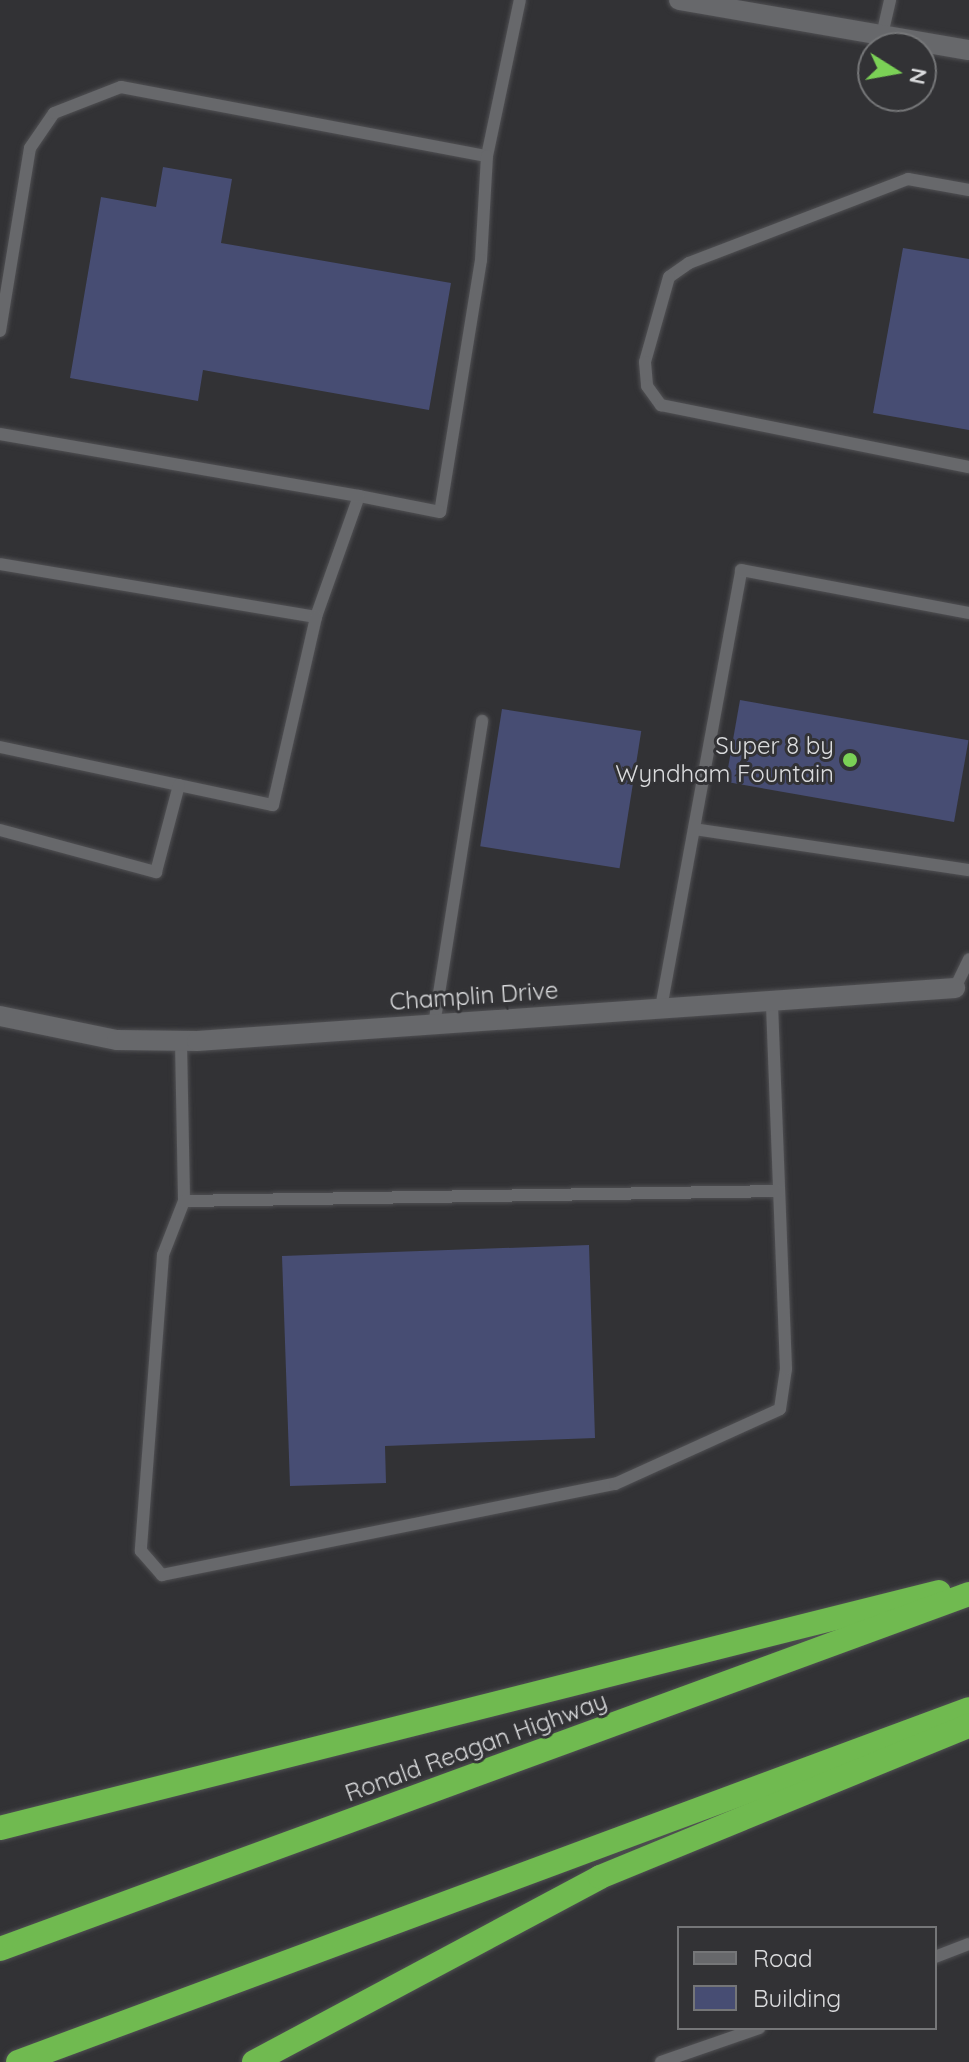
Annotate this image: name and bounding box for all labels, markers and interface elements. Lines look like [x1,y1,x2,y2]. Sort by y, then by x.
north arrow [857,32,937,112]
text: N [903,66,934,87]
place label: Super 8 by Wyndham Fountain [615,732,834,788]
marker: Super 8 by Wyndham Fountain [841,751,859,769]
street label: Champlin Drive [389,976,559,1016]
street label: Ronald Reagan Highway [341,1686,611,1808]
legend [677,1926,937,2030]
text: Road [753,1943,813,1973]
text: Building [753,1983,841,2013]

